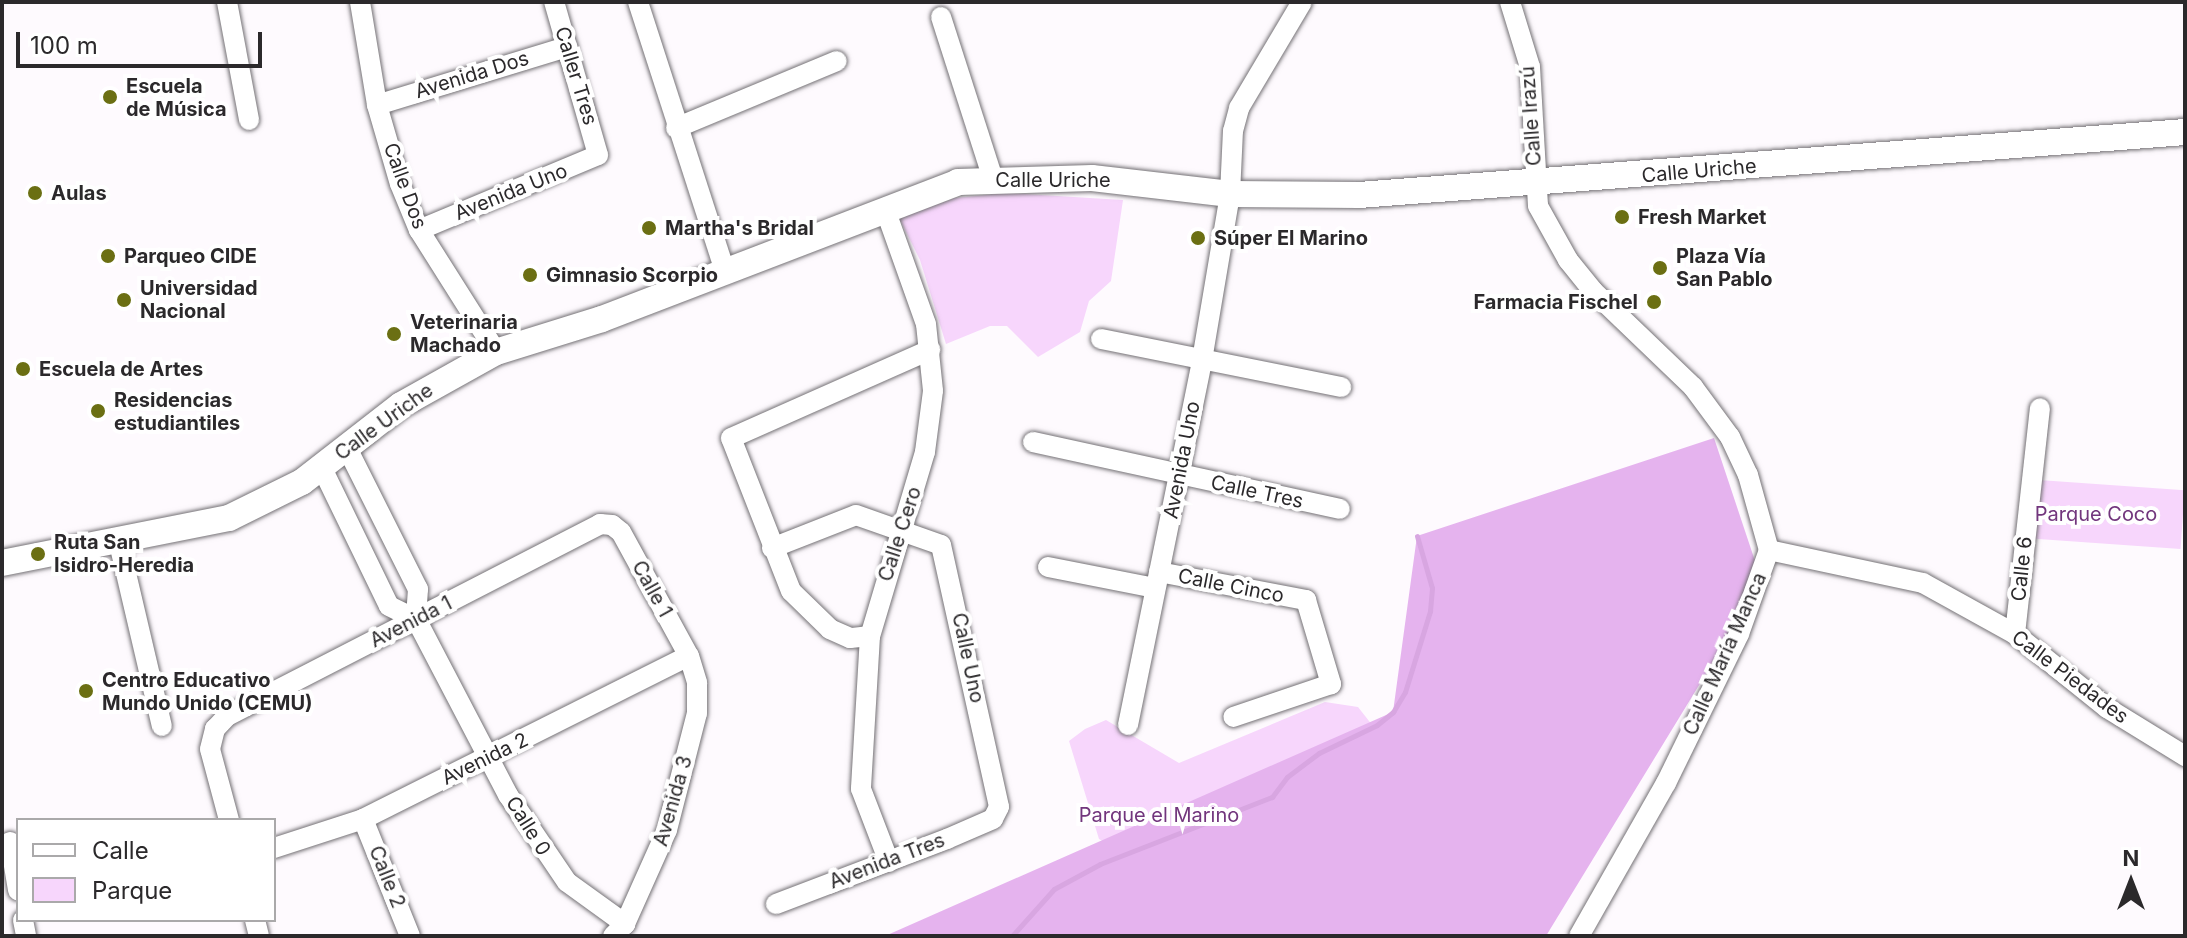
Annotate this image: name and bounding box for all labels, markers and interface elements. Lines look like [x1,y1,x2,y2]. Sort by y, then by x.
scale bar [20,16,266,66]
street label: Caller Tres [550,24,602,128]
text: 100 m [30,31,98,60]
street label: Avenida Dos [412,46,532,104]
street label: Calle Irazú [1516,65,1546,167]
place label: Escuela de Música [126,74,227,121]
marker: Escuela de Música [101,88,119,106]
street label: Calle Dos [378,140,432,232]
street label: Calle Uriche [1641,154,1757,188]
street label: Avenida Uno [451,159,571,225]
street label: Calle Uriche [995,168,1111,192]
place label: Aulas [51,181,107,205]
marker: Aulas [26,184,44,202]
place label: Fresh Market [1638,205,1766,229]
marker: Fresh Market [1613,208,1631,226]
place label: Martha's Bridal [665,216,814,240]
marker: Martha's Bridal [640,219,658,237]
place label: Súper El Marino [1214,226,1368,250]
marker: Súper El Marino [1189,229,1207,247]
place label: Parqueo CIDE [124,244,257,268]
place label: Plaza Vía San Pablo [1676,244,1773,291]
marker: Parqueo CIDE [99,247,117,265]
marker: Plaza Vía San Pablo [1651,259,1669,277]
place label: Gimnasio Scorpio [546,263,718,287]
marker: Gimnasio Scorpio [521,266,539,284]
place label: Universidad Nacional [140,276,258,323]
place label: Farmacia Fischel [1473,290,1638,314]
marker: Universidad Nacional [115,291,133,309]
marker: Farmacia Fischel [1645,293,1663,311]
place label: Veterinaria Machado [410,310,518,357]
marker: Veterinaria Machado [385,325,403,343]
place label: Escuela de Artes [39,357,203,381]
marker: Escuela de Artes [14,360,32,378]
street label: Calle Uriche [330,378,438,466]
place label: Residencias estudiantiles [114,388,240,435]
street label: Avenida Uno [1159,399,1205,521]
marker: Residencias estudiantiles [89,402,107,420]
street label: Calle Tres [1209,470,1305,514]
street label: Calle Cero [873,484,927,584]
park label: Parque Coco [2035,502,2157,526]
place label: Ruta San Isidro-Heredia [54,530,194,577]
street label: Calle 6 [2007,535,2037,603]
marker: Ruta San Isidro-Heredia [29,545,47,563]
street label: Calle 1 [627,557,677,621]
street label: Calle Cinco [1176,564,1286,608]
street label: Calle María Manca [1678,569,1772,739]
street label: Avenida 1 [366,591,456,653]
street label: Calle Uno [947,611,989,705]
street label: Calle Piedades [2007,625,2133,729]
place label: Centro Educativo Mundo Unido (CEMU) [102,668,313,715]
marker: Centro Educativo Mundo Unido (CEMU) [77,682,95,700]
street label: Avenida 2 [438,728,532,790]
street label: Avenida 3 [649,753,697,849]
street label: Calle 0 [500,792,556,860]
park label: Parque el Marino [1079,803,1239,827]
legend [16,818,276,922]
street label: Avenida Tres [826,828,948,894]
text: Calle [92,836,149,865]
street label: Calle 2 [364,842,410,912]
north arrow [2091,842,2171,922]
text: N [2123,845,2139,871]
text: Parque [92,876,172,905]

